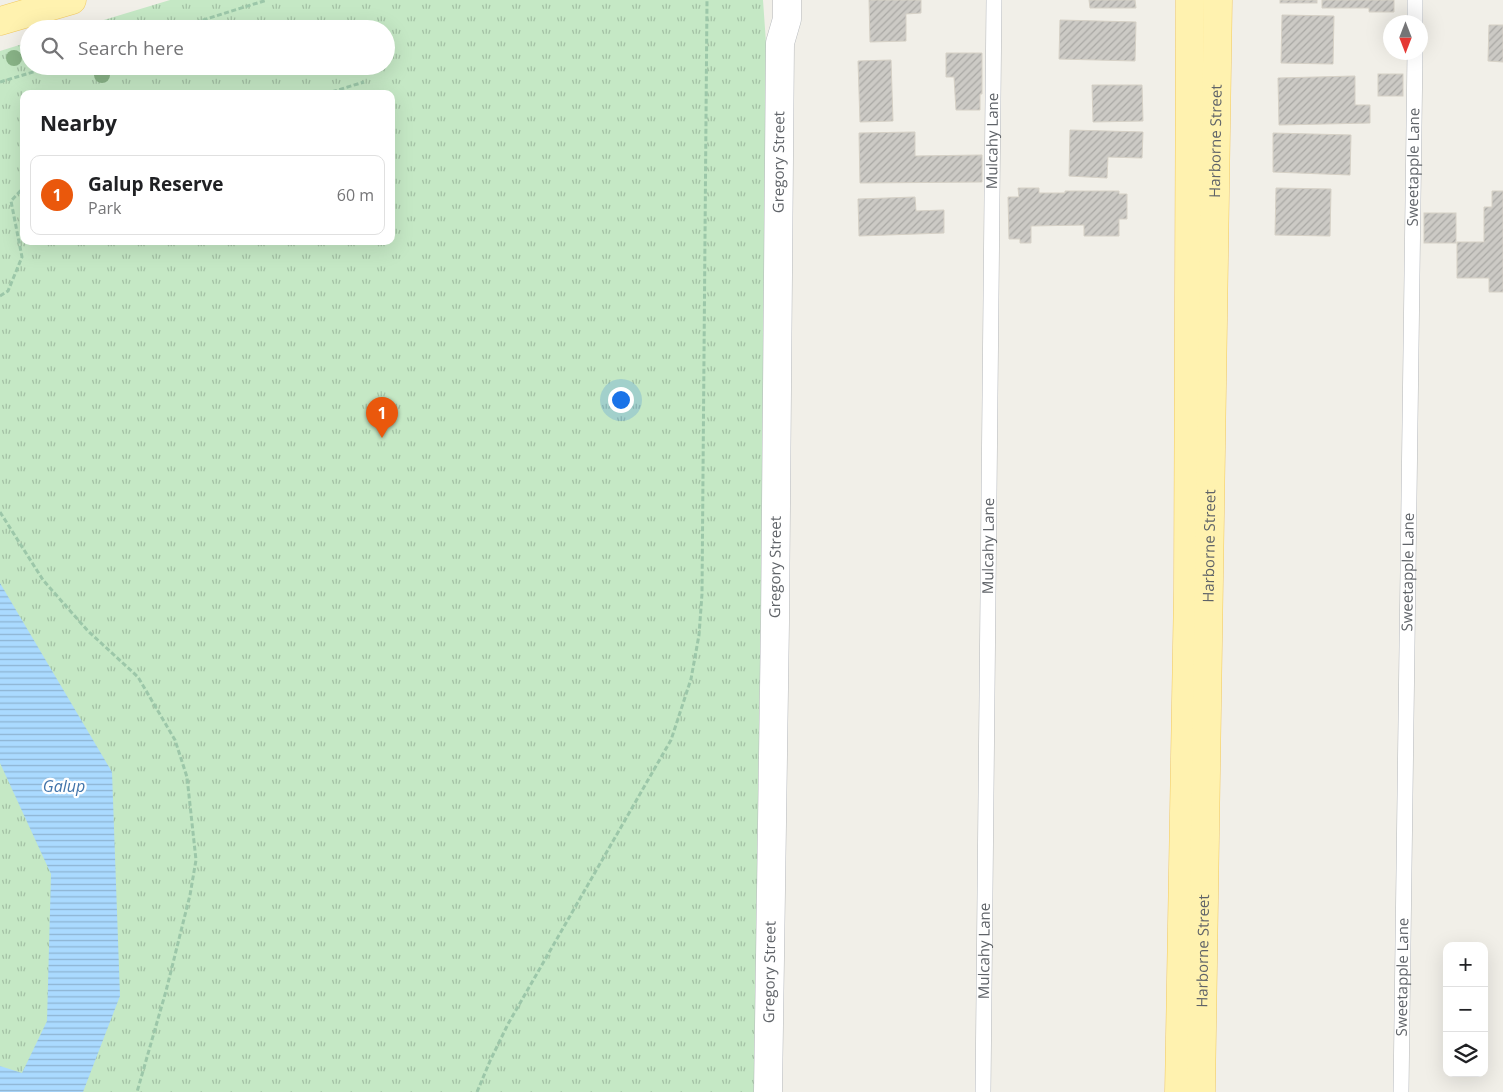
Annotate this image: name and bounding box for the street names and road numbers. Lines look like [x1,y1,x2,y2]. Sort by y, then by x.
street label: Harborne Street [1204,84,1226,198]
street label: Mulcahy Lane [981,93,1002,189]
street label: Sweetapple Lane [1402,108,1423,227]
street label: Gregory Street [768,111,788,213]
street label: Harborne Street [1198,489,1219,603]
street label: Mulcahy Lane [977,498,998,594]
street label: Sweetapple Lane [1396,513,1418,632]
street label: Gregory Street [764,516,785,618]
street label: Harborne Street [1191,894,1213,1008]
street label: Mulcahy Lane [973,903,994,999]
street label: Sweetapple Lane [1391,917,1412,1037]
street label: Gregory Street [758,921,780,1023]

